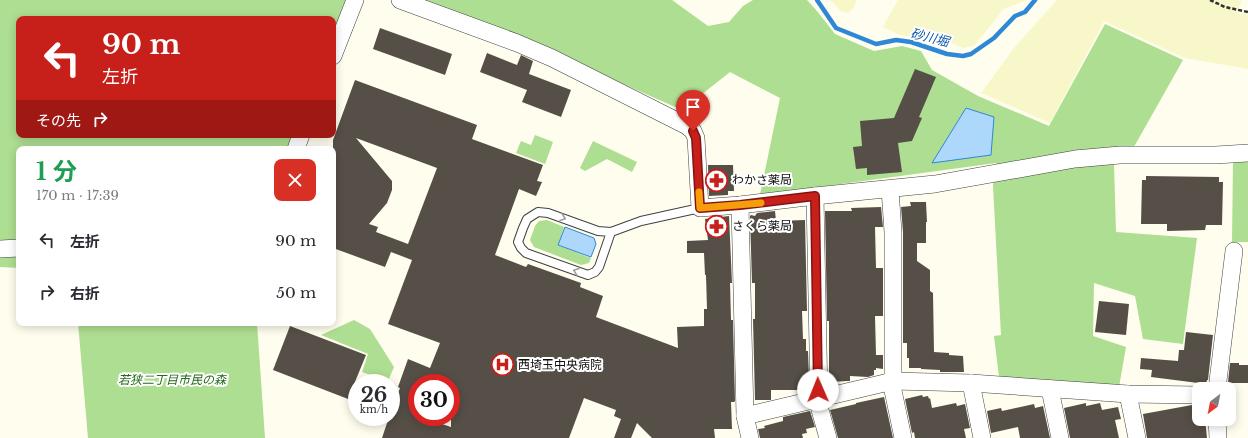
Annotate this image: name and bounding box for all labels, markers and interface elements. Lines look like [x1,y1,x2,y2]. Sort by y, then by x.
water label: 砂川堀 [909,25,953,51]
text: 90 m [102,27,180,62]
icon: left [36,32,88,84]
text: 左折 [102,66,138,88]
pin [676,90,710,131]
icon: arrive [682,96,704,118]
icon: right [89,108,111,130]
text: その先 [36,111,81,130]
text: 1 分 [36,157,77,186]
button: close [274,159,316,201]
pharmacy icon: わかさ薬局 [704,167,730,193]
place label: わかさ薬局 [732,172,792,187]
text: 170 m · 17:39 [36,187,119,204]
one-way arrow [559,213,566,221]
pharmacy icon: さくら薬局 [704,213,730,239]
place label: さくら薬局 [732,218,792,233]
icon: left [36,229,58,251]
text: 90 m [275,231,316,250]
text: 左折 [70,232,100,251]
one-way arrow [573,267,580,275]
icon: right [36,281,58,303]
text: 50 m [276,283,316,302]
text: 右折 [70,284,100,303]
hospital icon: 西埼玉中央病院 [489,352,515,378]
place label: 西埼玉中央病院 [518,357,602,372]
position arrow [797,369,839,411]
park label: 若狭二丁目市民の森 [118,372,227,387]
speed limit sign: 30 [408,374,460,426]
north arrow [1192,382,1236,426]
map controls [1192,382,1236,426]
text: 26 [361,383,387,407]
text: km/h [360,403,388,416]

